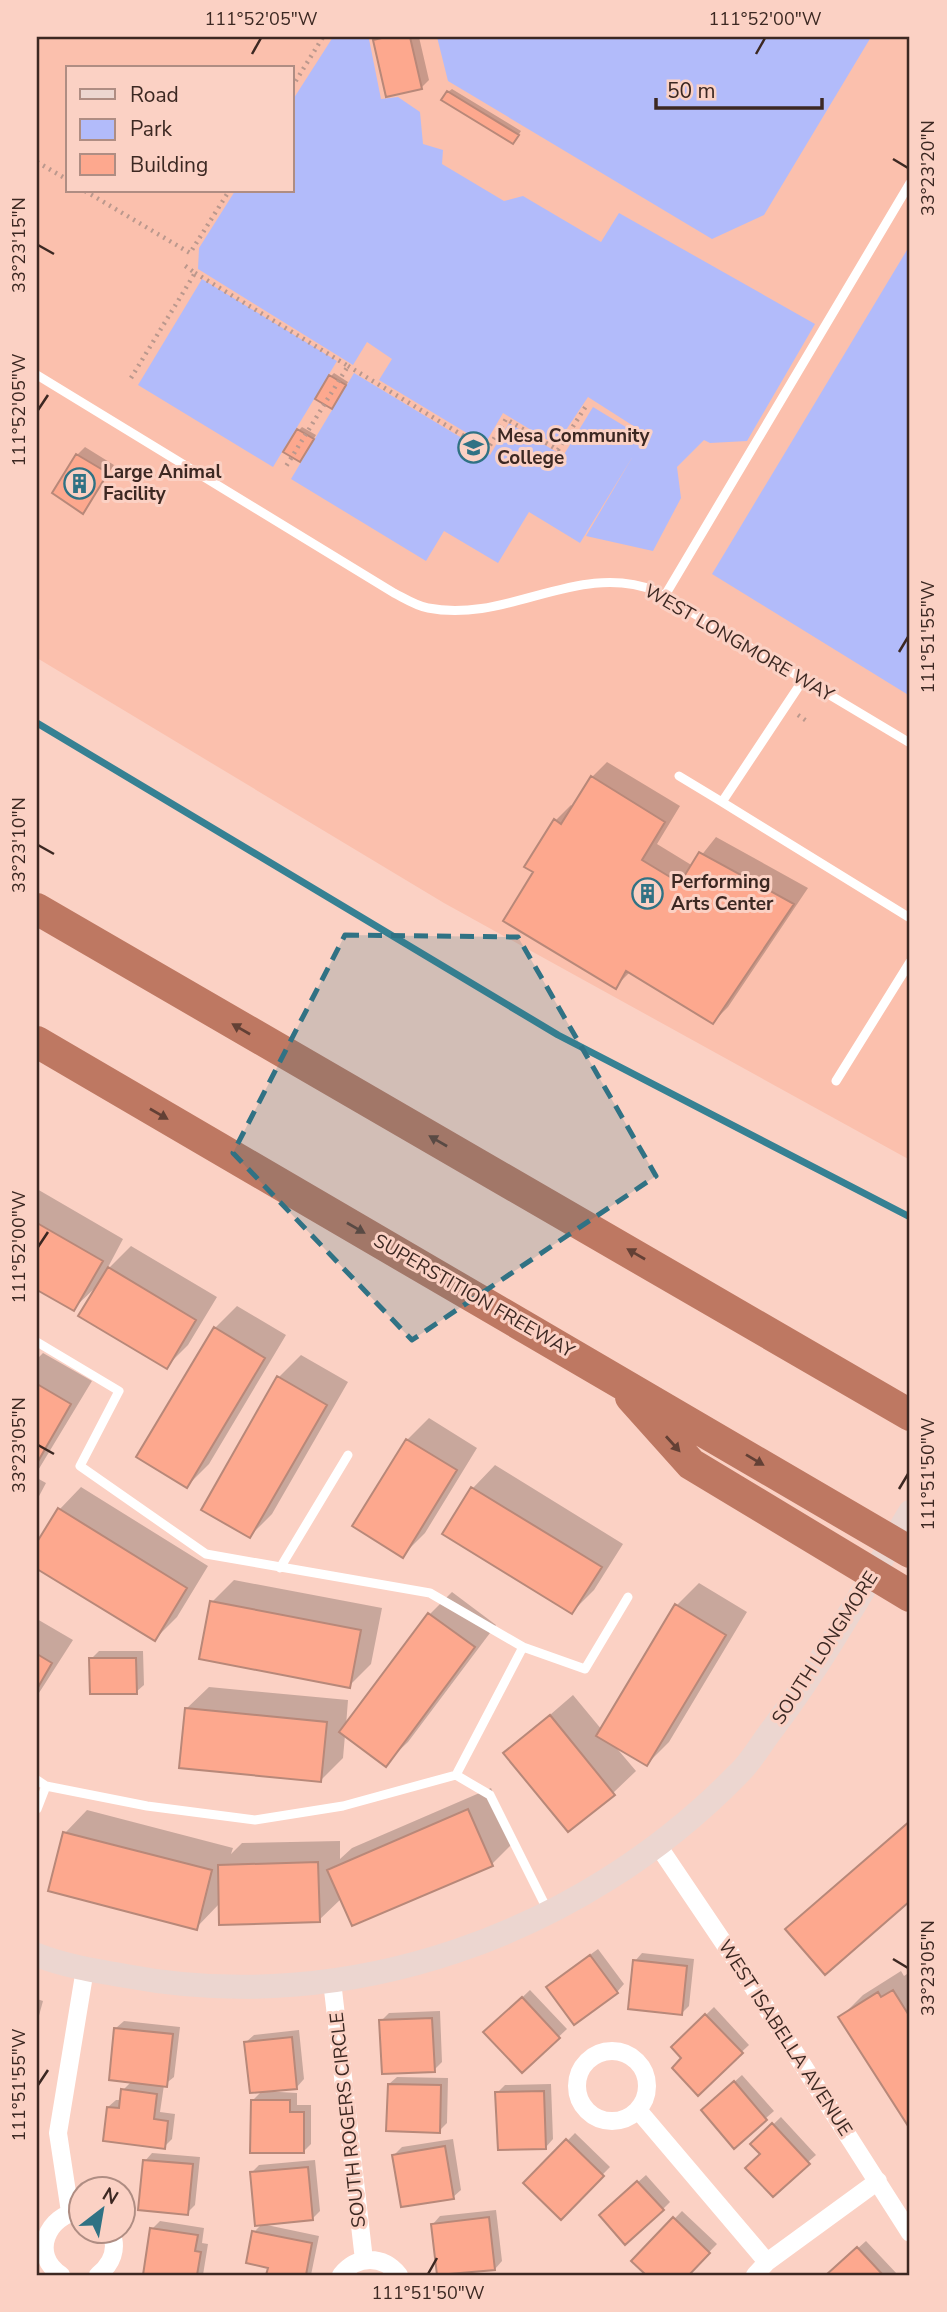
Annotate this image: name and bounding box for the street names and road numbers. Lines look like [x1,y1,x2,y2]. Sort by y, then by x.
street label: WEST LONGMORE WAY [639,578,839,708]
street label: SUPERSTITION FREEWAY [369,1228,580,1365]
street label: SOUTH LONGMORE [766,1566,884,1730]
street label: WEST ISABELLA AVENUE [712,1935,858,2141]
street label: SOUTH ROGERS CIRCLE [324,2011,372,2229]

